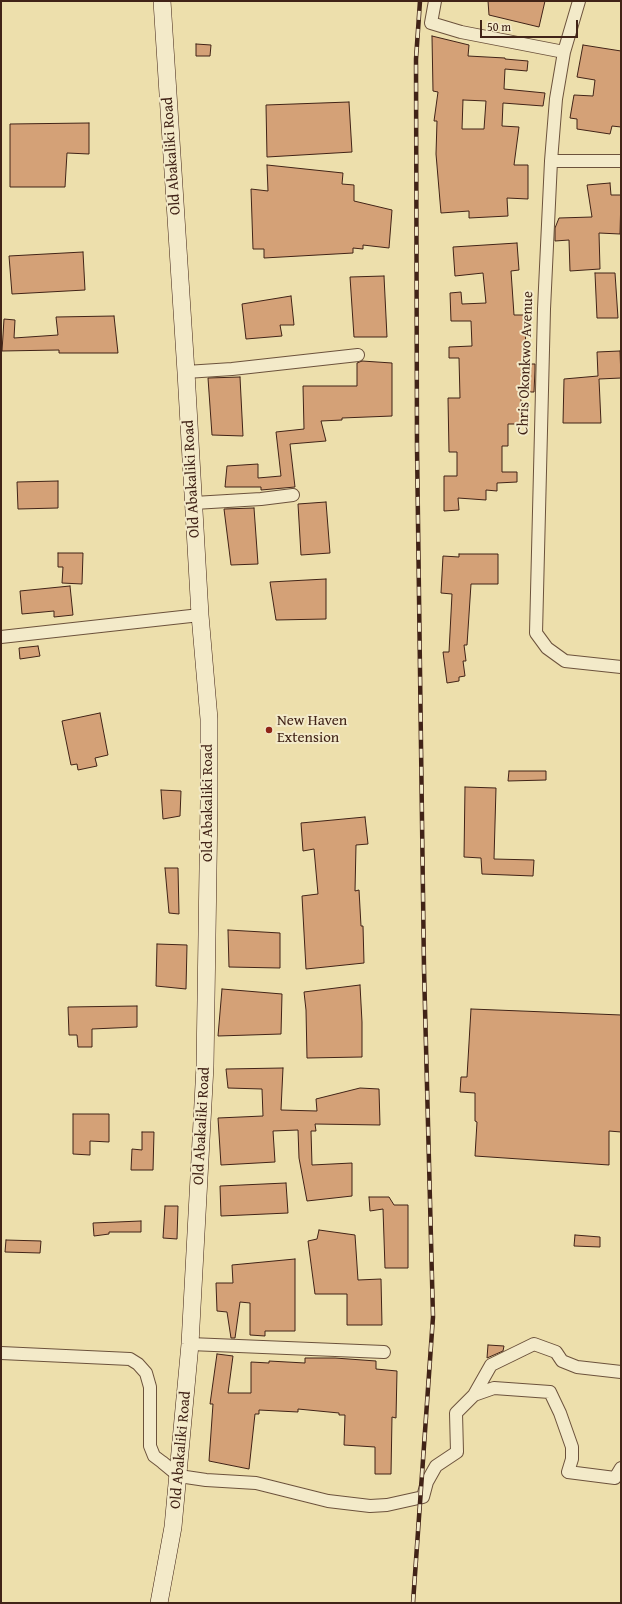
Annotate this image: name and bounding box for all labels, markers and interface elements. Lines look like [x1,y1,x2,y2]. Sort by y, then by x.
scale bar [482,12,580,38]
text: 50 m [487,18,511,35]
street label: Old Abakaliki Road [159,96,185,216]
street label: Chris Okonkwo Avenue [514,291,538,435]
street label: Old Abakaliki Road [180,419,204,539]
place label: New Haven Extension [277,712,347,747]
marker: New Haven Extension [264,725,274,735]
street label: Old Abakaliki Road [199,744,217,862]
street label: Old Abakaliki Road [190,1066,214,1186]
street label: Old Abakaliki Road [167,1390,195,1510]

